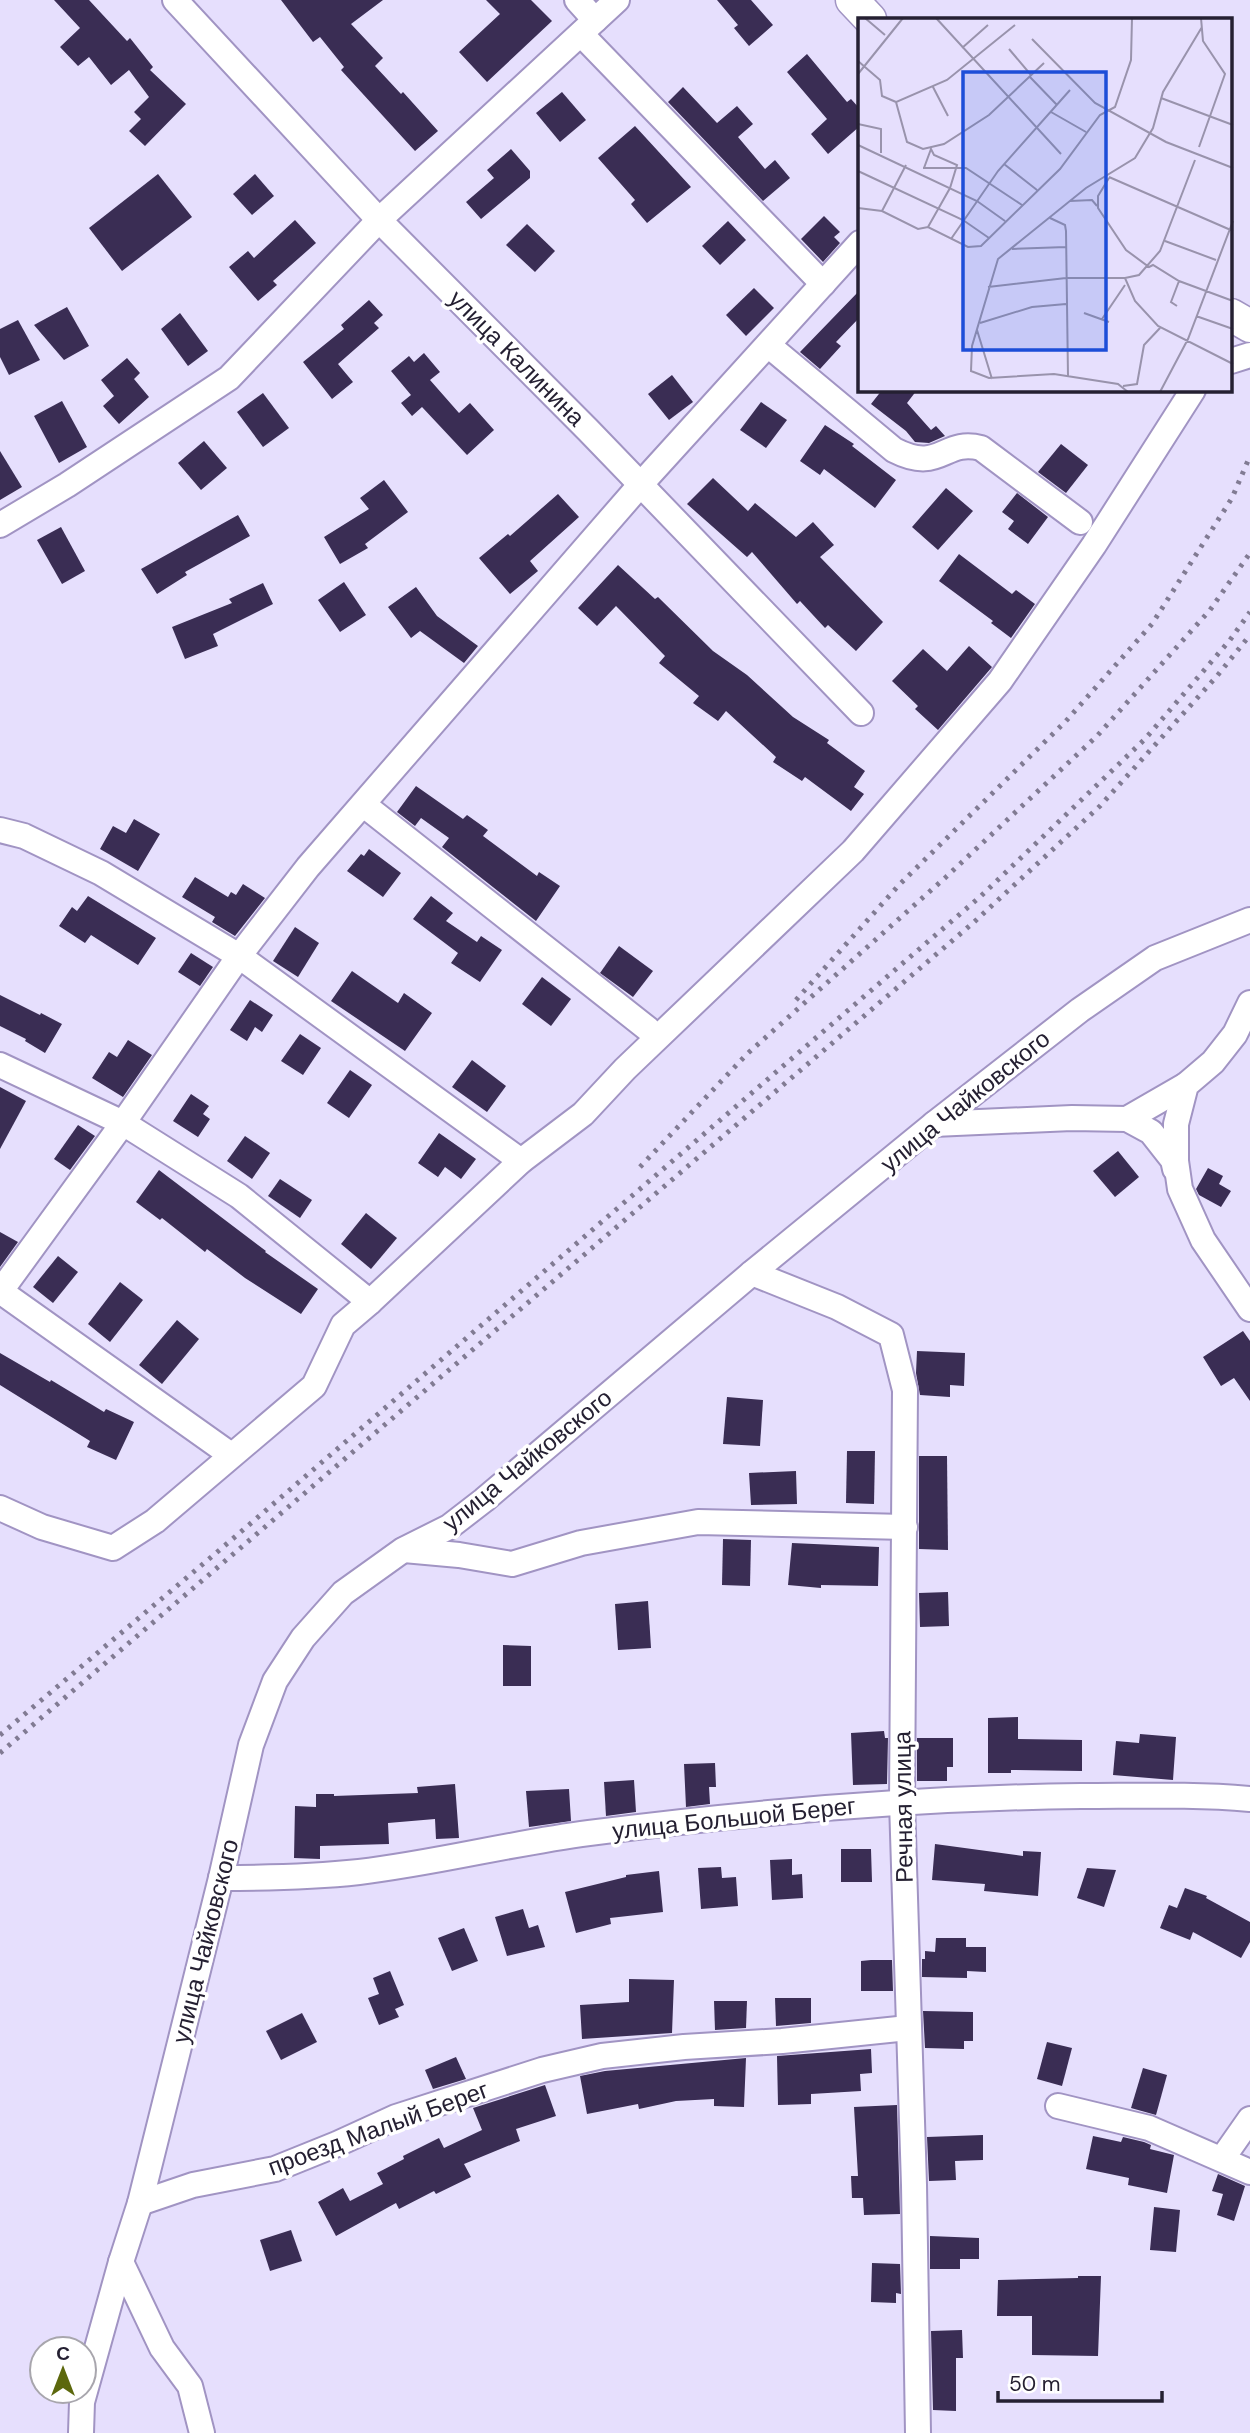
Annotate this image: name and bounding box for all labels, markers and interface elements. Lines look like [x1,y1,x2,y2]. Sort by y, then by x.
inset map [858,18,1232,392]
street label: улица Калинина [442,283,592,433]
street label: улица Чайковского [874,1023,1056,1179]
street label: улица Чайковского [436,1382,618,1538]
street label: Речная улица [886,1730,920,1883]
street label: улица Большой Берег [611,1790,857,1846]
street label: улица Чайковского [165,1836,245,2046]
street label: проезд Малый Берег [263,2074,493,2182]
north arrow [28,2335,98,2405]
text: С [56,2341,70,2366]
scale bar [998,2360,1162,2404]
text: 50 m [1009,2370,1060,2398]

